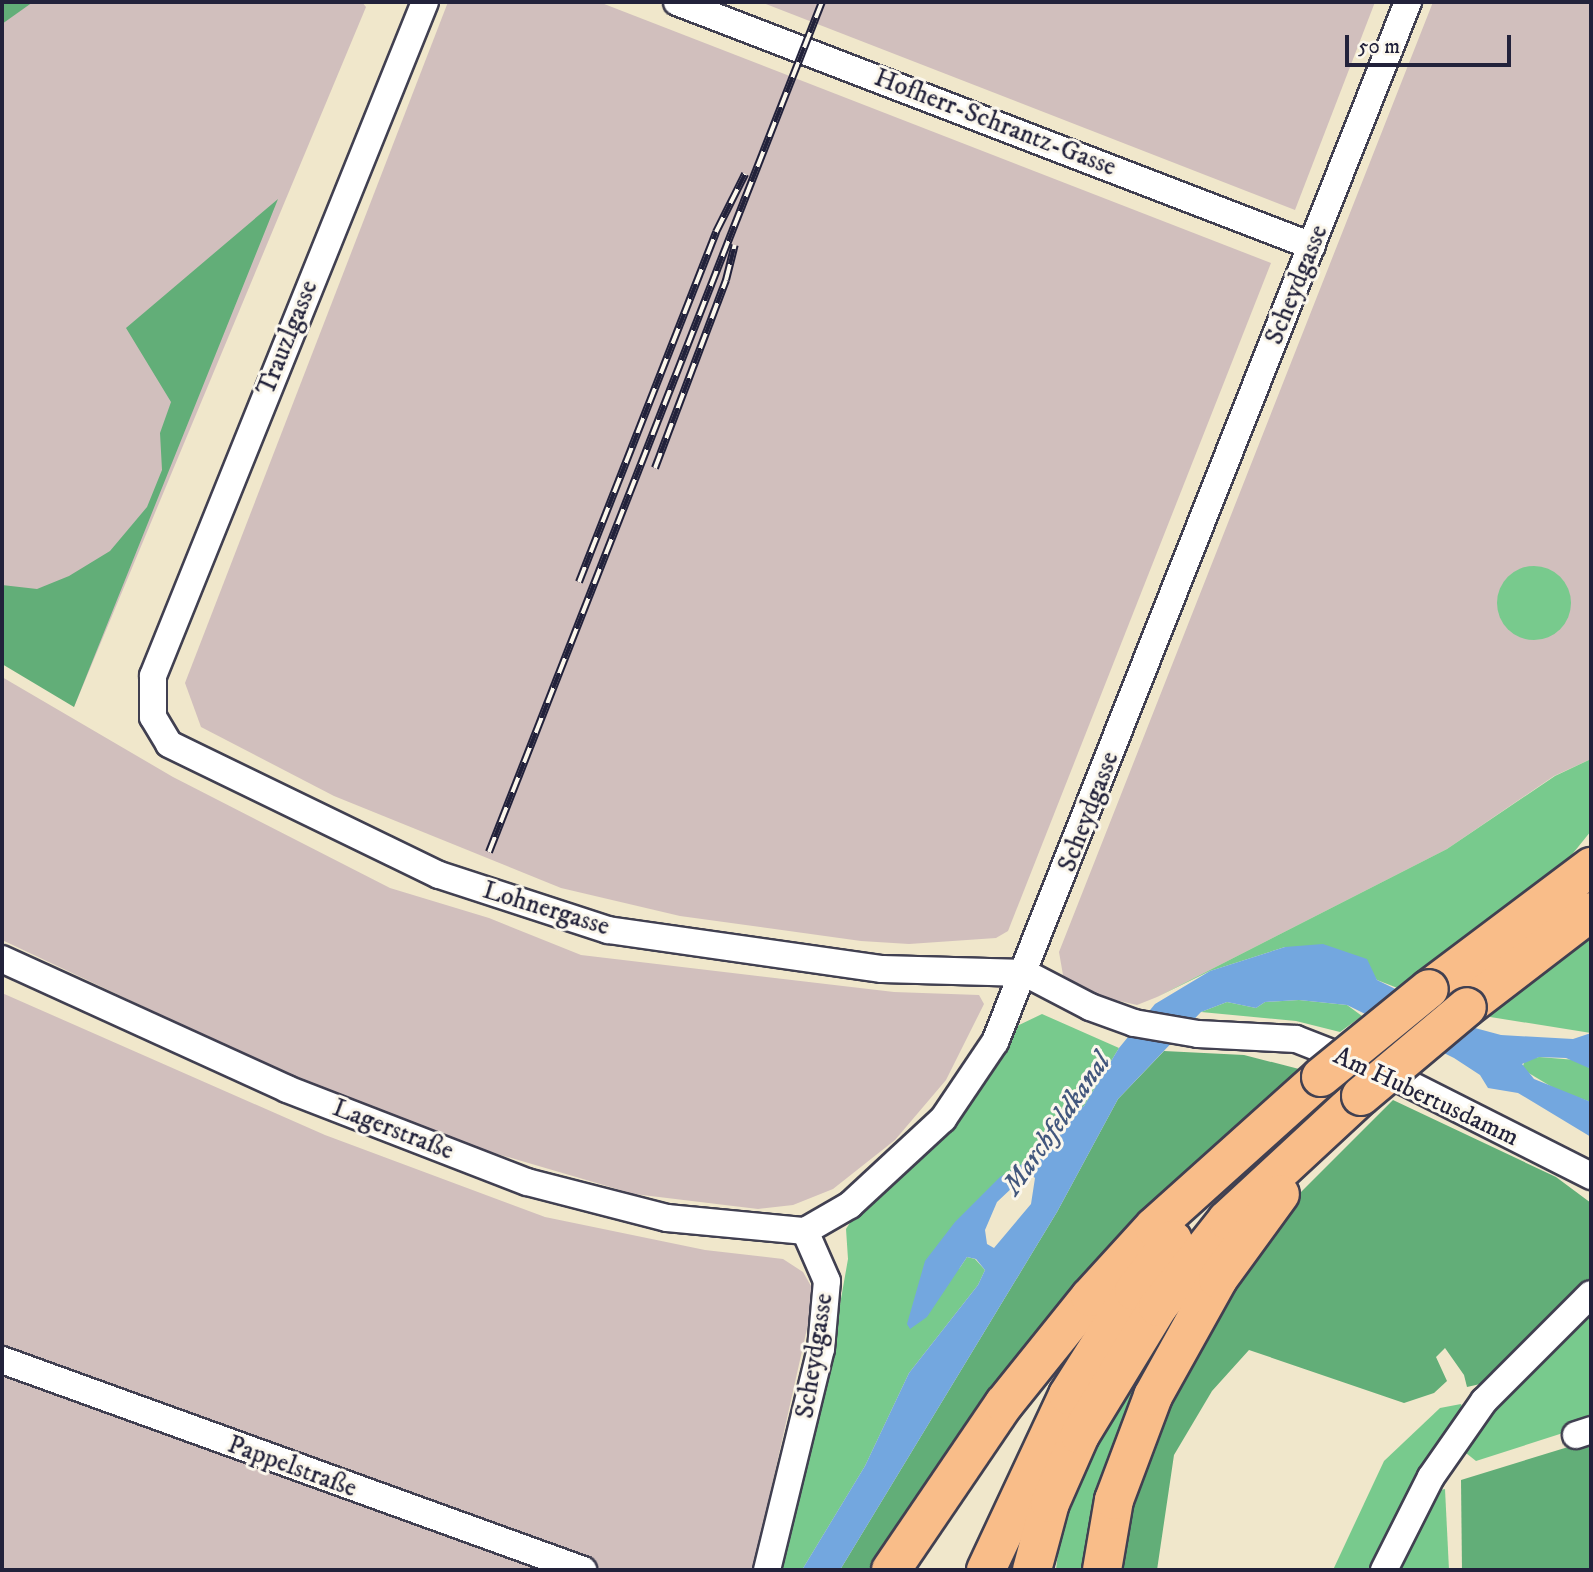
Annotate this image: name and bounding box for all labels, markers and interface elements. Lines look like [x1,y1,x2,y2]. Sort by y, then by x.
scale bar [1348,21,1514,65]
text: 50 m [1358,34,1400,60]
street label: Hofherr-Schrantz-Gasse [870,62,1120,184]
street label: Scheydgasse [1259,221,1335,349]
street label: Trauzlgasse [251,276,325,400]
street label: Scheydgasse [1052,748,1126,876]
street label: Lohnergasse [479,875,613,943]
street label: Am Hubertusdamm [1328,1040,1524,1154]
water label: Marchfeldkanal [996,1047,1118,1201]
street label: Lagerstraße [328,1093,458,1167]
street label: Scheydgasse [790,1291,840,1421]
street label: Pappelstraße [223,1429,361,1505]

